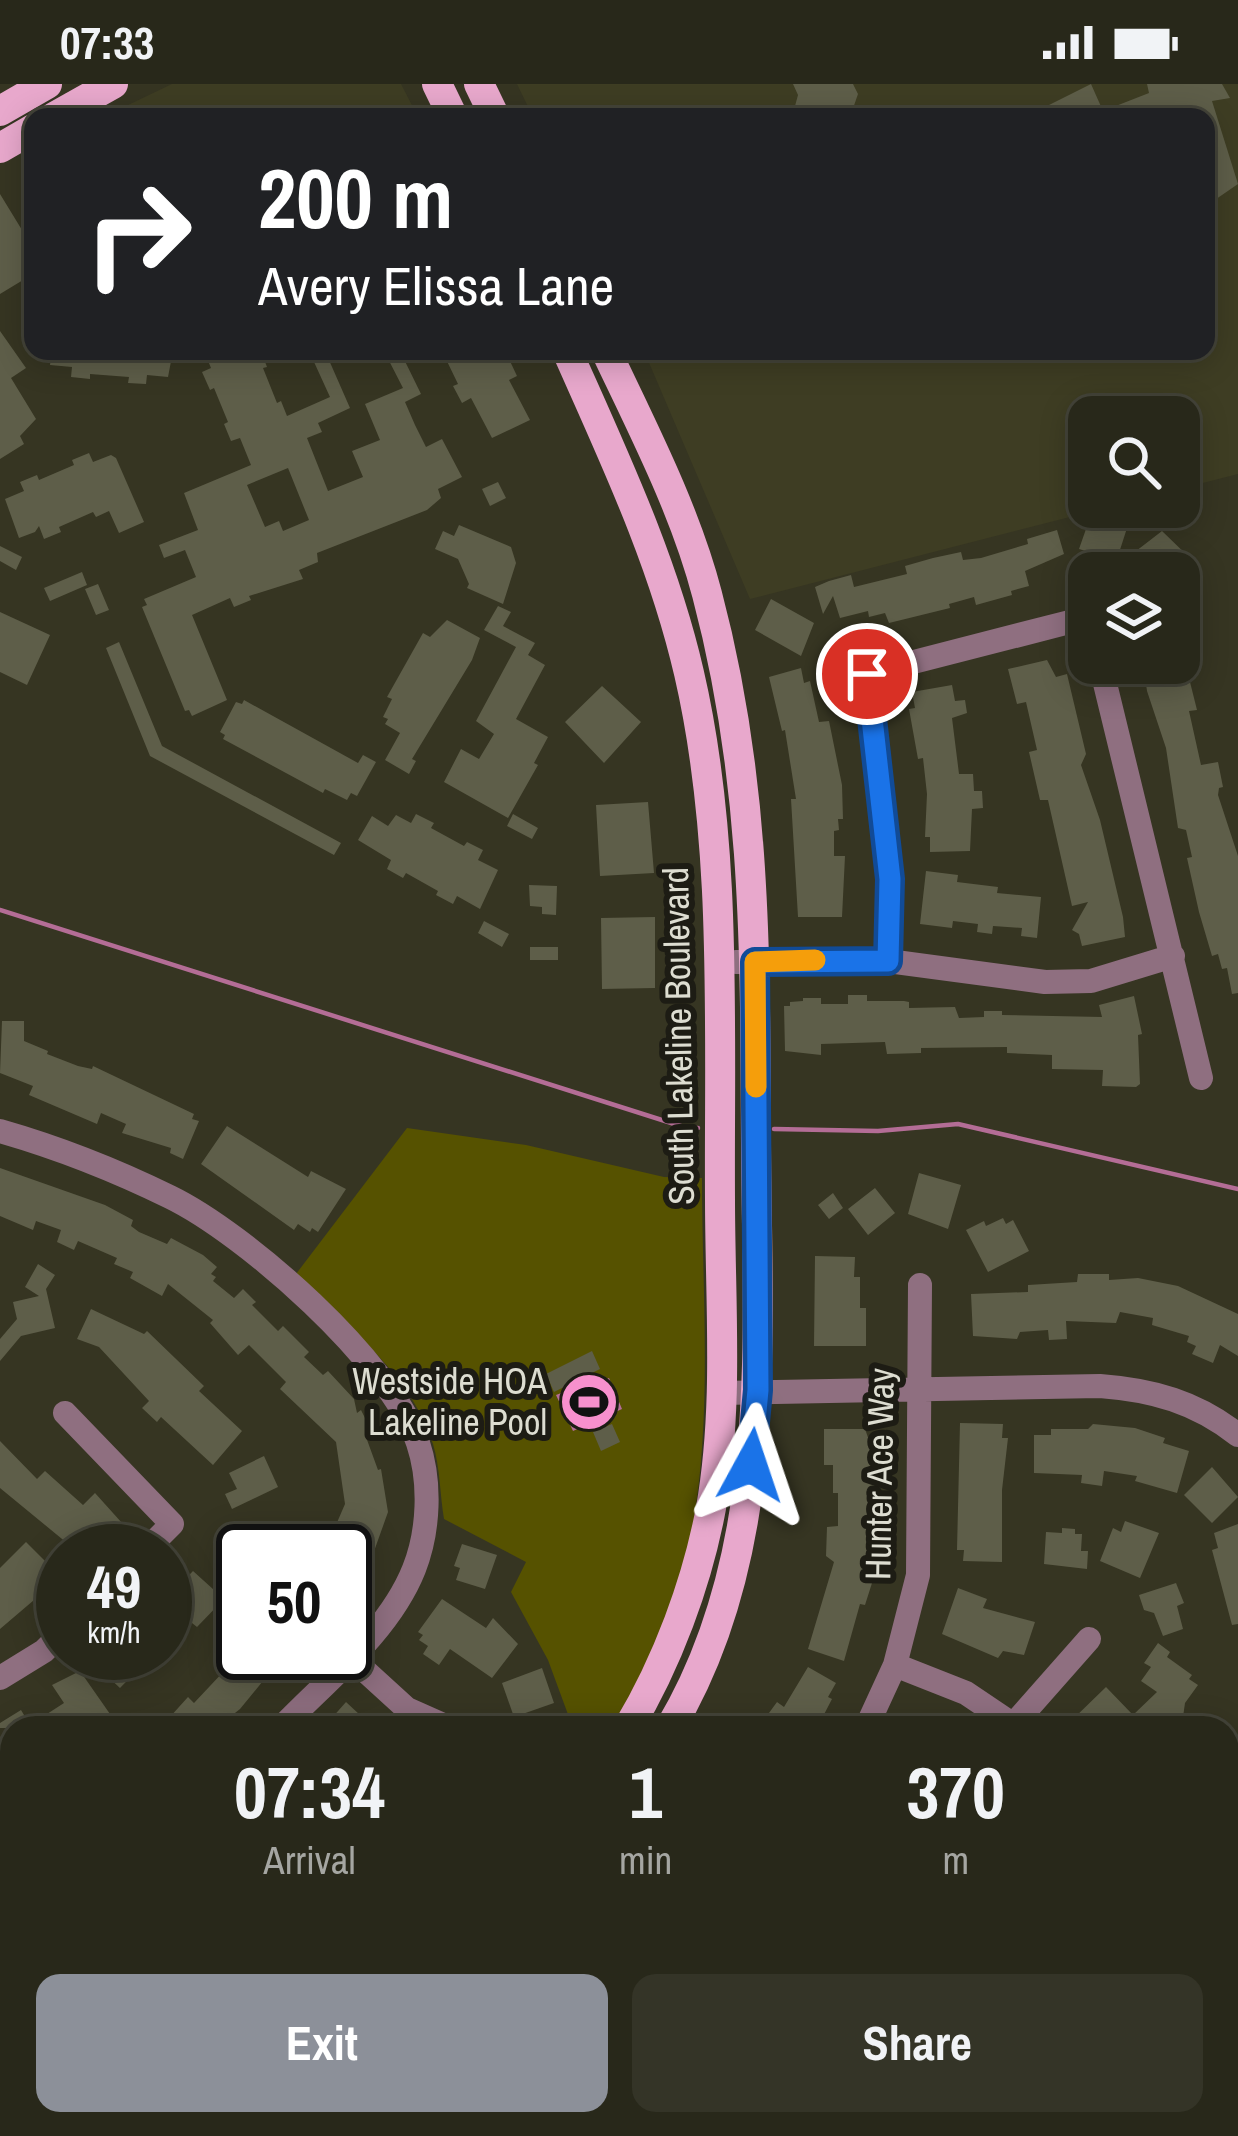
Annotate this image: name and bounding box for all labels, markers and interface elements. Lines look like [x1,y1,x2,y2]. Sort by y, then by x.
text: 07:33 [60,12,154,73]
text: 200 m [258,141,453,254]
icon: right [60,156,216,312]
text: Avery Elissa Lane [258,249,614,322]
map controls [1068,396,1200,684]
button: search [1068,396,1200,528]
button: layers [1068,552,1200,684]
pin [816,623,918,725]
icon: arrive [834,641,900,707]
street label: South Lakeline Boulevard [651,867,705,1205]
place label: Westside HOA Lakeline Pool [352,1357,547,1446]
street label: Hunter Ace Way [853,1367,905,1581]
sports icon: Westside HOA Lakeline Pool [558,1371,620,1433]
position arrow [688,1402,814,1528]
speed limit sign: 50 [216,1524,372,1680]
text: 49 [87,1546,141,1627]
text: km/h [87,1612,141,1652]
text: 07:34 [234,1743,385,1840]
text: 1 [629,1743,662,1840]
text: 370 [906,1743,1005,1840]
text: Arrival [263,1834,356,1886]
text: min [619,1834,672,1886]
text: m [942,1834,969,1886]
button: Exit [36,1974,608,2112]
button: Share [632,1974,1203,2112]

